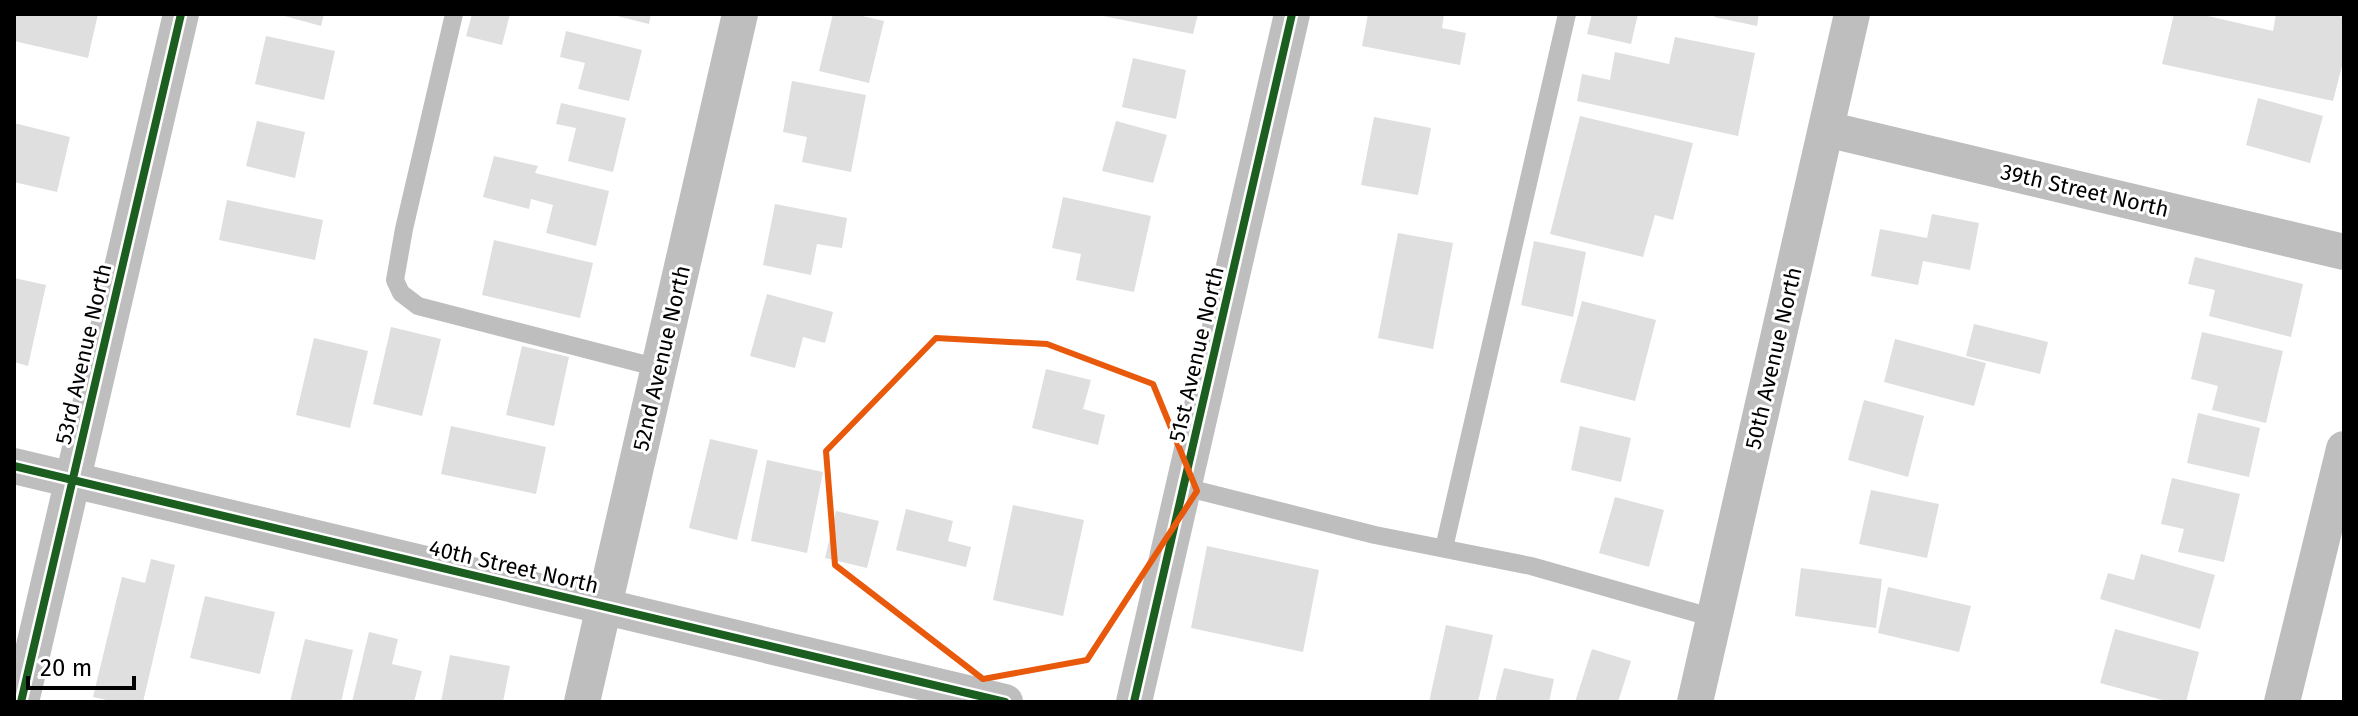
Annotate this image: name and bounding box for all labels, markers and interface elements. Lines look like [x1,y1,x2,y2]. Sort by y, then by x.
street label: 39th Street North [1998,158,2172,223]
street label: 53rd Avenue North [50,261,117,447]
street label: 52nd Avenue North [627,263,696,454]
street label: 51st Avenue North [1163,264,1230,445]
street label: 50th Avenue North [1739,264,1808,452]
street label: 40th Street North [426,534,601,599]
scale bar [28,640,134,690]
text: 20 m [40,654,92,682]

